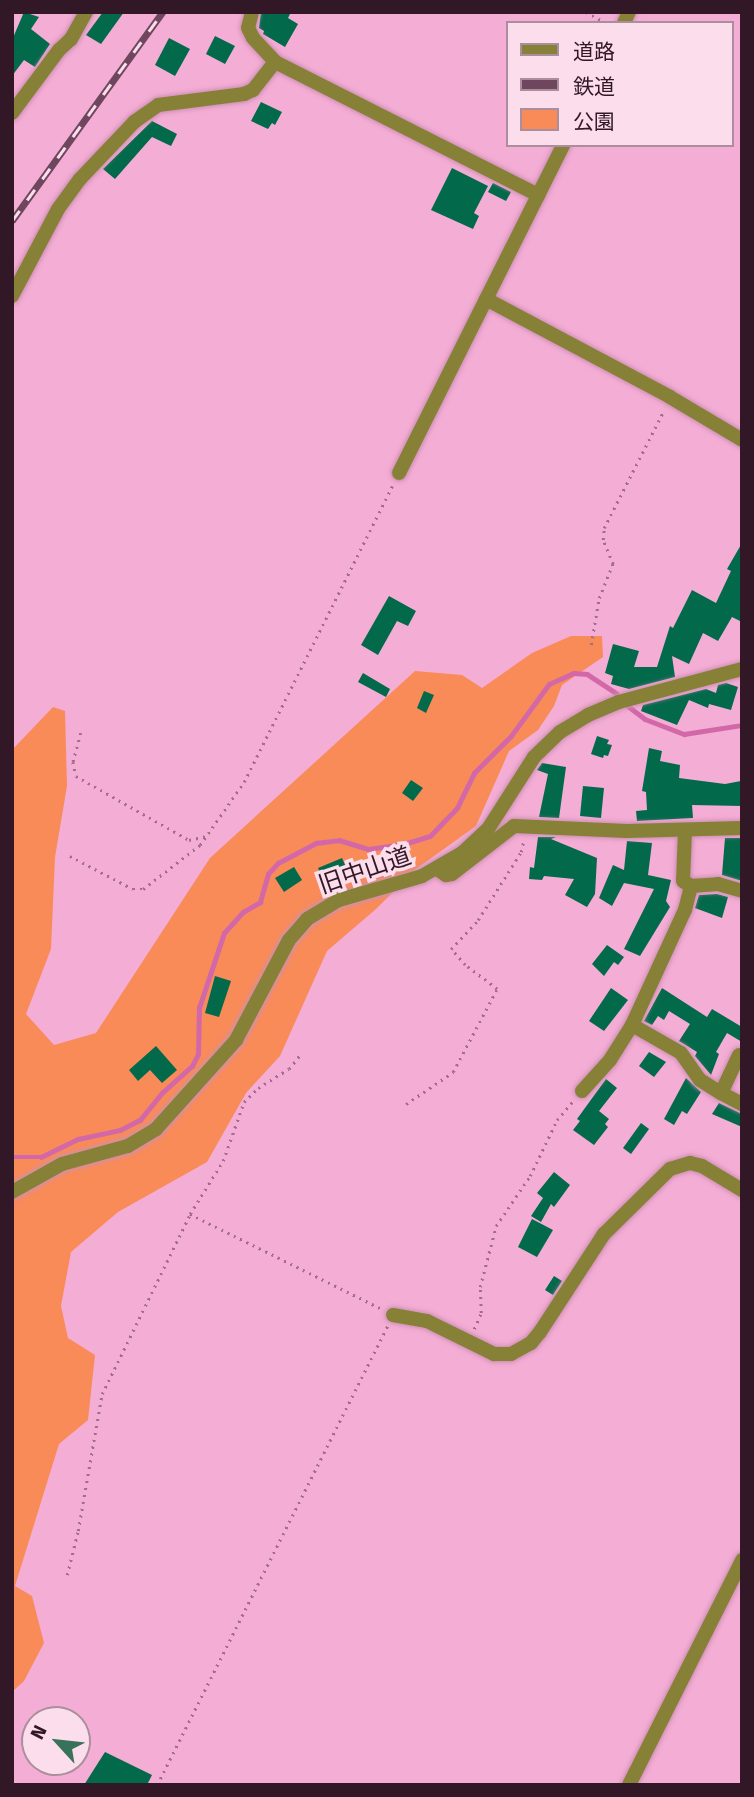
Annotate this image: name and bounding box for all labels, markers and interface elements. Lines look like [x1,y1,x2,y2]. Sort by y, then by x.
legend [505,21,733,147]
text: 道路 [573,39,615,65]
text: 鉄道 [573,74,615,100]
text: 公園 [573,109,615,135]
street label: 旧中山道 [315,842,415,900]
north arrow [21,1706,91,1776]
text: N [26,1721,52,1743]

